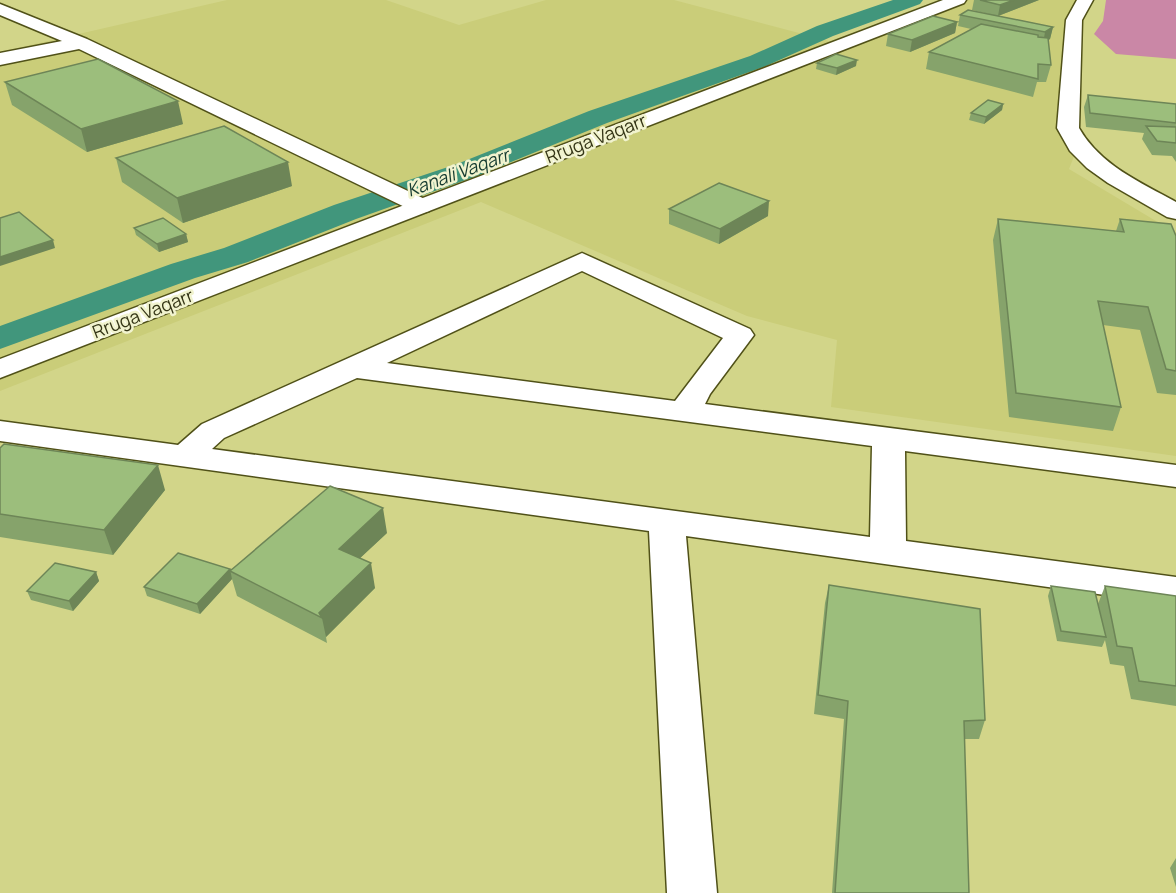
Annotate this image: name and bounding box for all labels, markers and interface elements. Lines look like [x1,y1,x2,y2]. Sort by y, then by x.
street label: Rruga Vaqarr [542,108,650,168]
water label: Kanali Vaqarr [403,142,514,202]
street label: Rruga Vaqarr [89,283,197,343]

